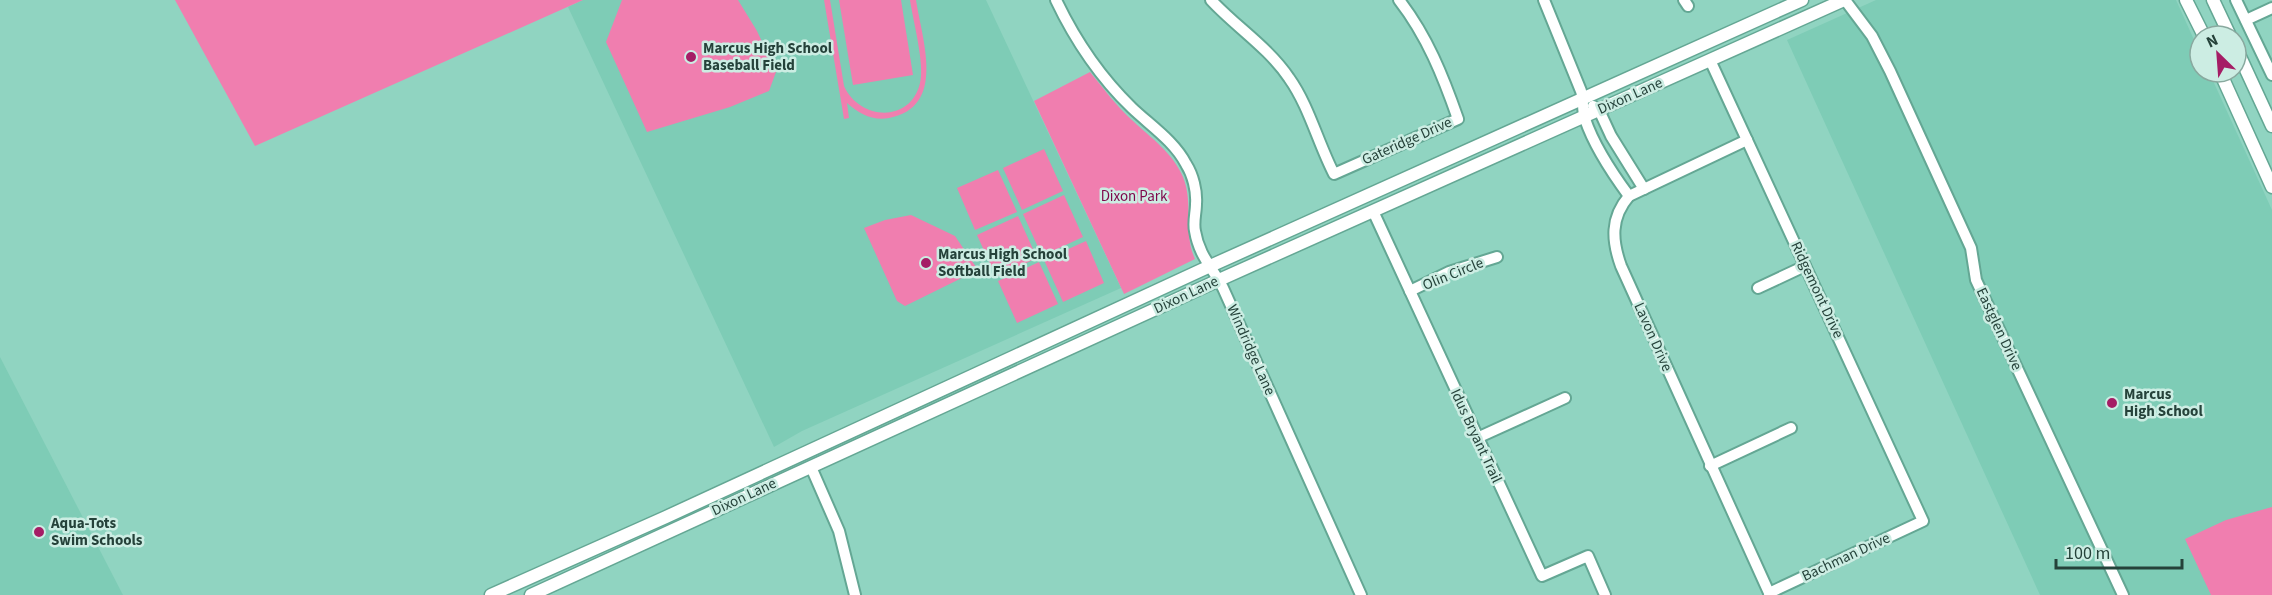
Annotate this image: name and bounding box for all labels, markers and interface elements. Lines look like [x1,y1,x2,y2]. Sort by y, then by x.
north arrow [2188,24,2248,84]
text: N [2203,29,2222,54]
place label: Marcus High School Baseball Field [703,38,833,76]
marker: Marcus High School Baseball Field [684,50,698,64]
street label: Dixon Lane [1594,72,1666,120]
street label: Gateridge Drive [1359,112,1455,170]
park label: Dixon Park [1101,186,1168,207]
street label: Ridgemont Drive [1785,238,1849,342]
place label: Marcus High School Softball Field [938,244,1068,282]
street label: Olin Circle [1419,252,1487,296]
marker: Marcus High School Softball Field [919,256,933,270]
street label: Dixon Lane [1150,271,1222,319]
street label: Eastglen Drive [1971,284,2027,374]
street label: Lavon Drive [1628,299,1678,375]
street label: Windridge Lane [1222,301,1280,399]
place label: Marcus High School [2124,384,2203,422]
street label: Idus Bryant Trail [1445,385,1507,487]
marker: Marcus High School [2105,396,2119,410]
street label: Dixon Lane [708,473,780,521]
place label: Aqua-Tots Swim Schools [50,513,143,551]
marker: Aqua-Tots Swim Schools [32,525,46,539]
street label: Bachman Drive [1798,527,1894,587]
scale bar [2056,532,2182,570]
text: 100 m [2065,541,2110,566]

